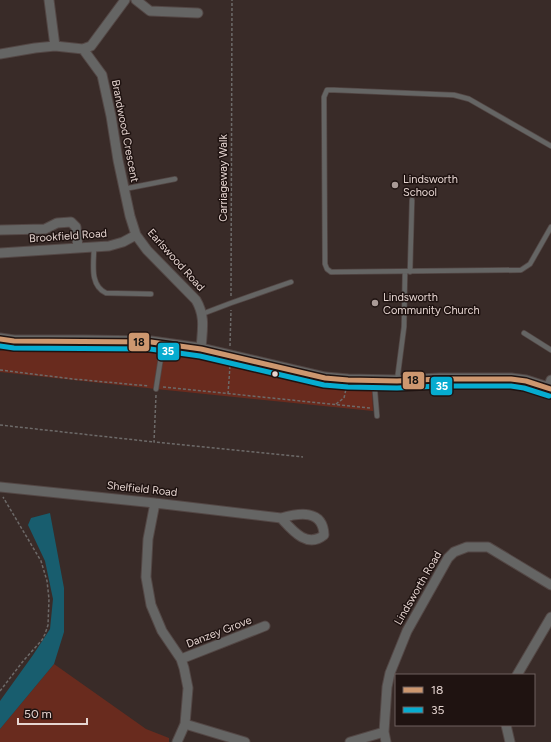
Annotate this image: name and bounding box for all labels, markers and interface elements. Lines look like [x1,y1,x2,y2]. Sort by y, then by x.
street label: Brandwood Crescent [109,79,141,183]
street label: Carriageway Walk [217,134,230,222]
place label: Lindsworth School [403,173,458,199]
marker: Lindsworth School [390,180,400,190]
street label: Earlswood Road [145,226,207,294]
street label: Brookfield Road [29,227,107,245]
place label: Lindsworth Community Church [383,291,480,317]
marker: Lindsworth Community Church [370,298,380,308]
line badge: 18 [128,332,150,352]
text: 18 [133,336,145,349]
line badge: 35 [157,342,180,361]
text: 35 [162,345,174,358]
unlabelled marker [270,369,280,379]
line badge: 18 [402,371,425,390]
text: 18 [407,374,419,387]
line badge: 35 [430,376,453,396]
text: 35 [436,380,448,393]
street label: Shelfield Road [106,479,178,499]
street label: Lindsworth Road [392,549,444,627]
street label: Danzey Grove [184,614,254,650]
legend [395,674,535,726]
text: 18 [431,683,443,697]
scale bar [18,700,87,726]
text: 35 [431,703,445,717]
text: 50 m [24,707,52,721]

